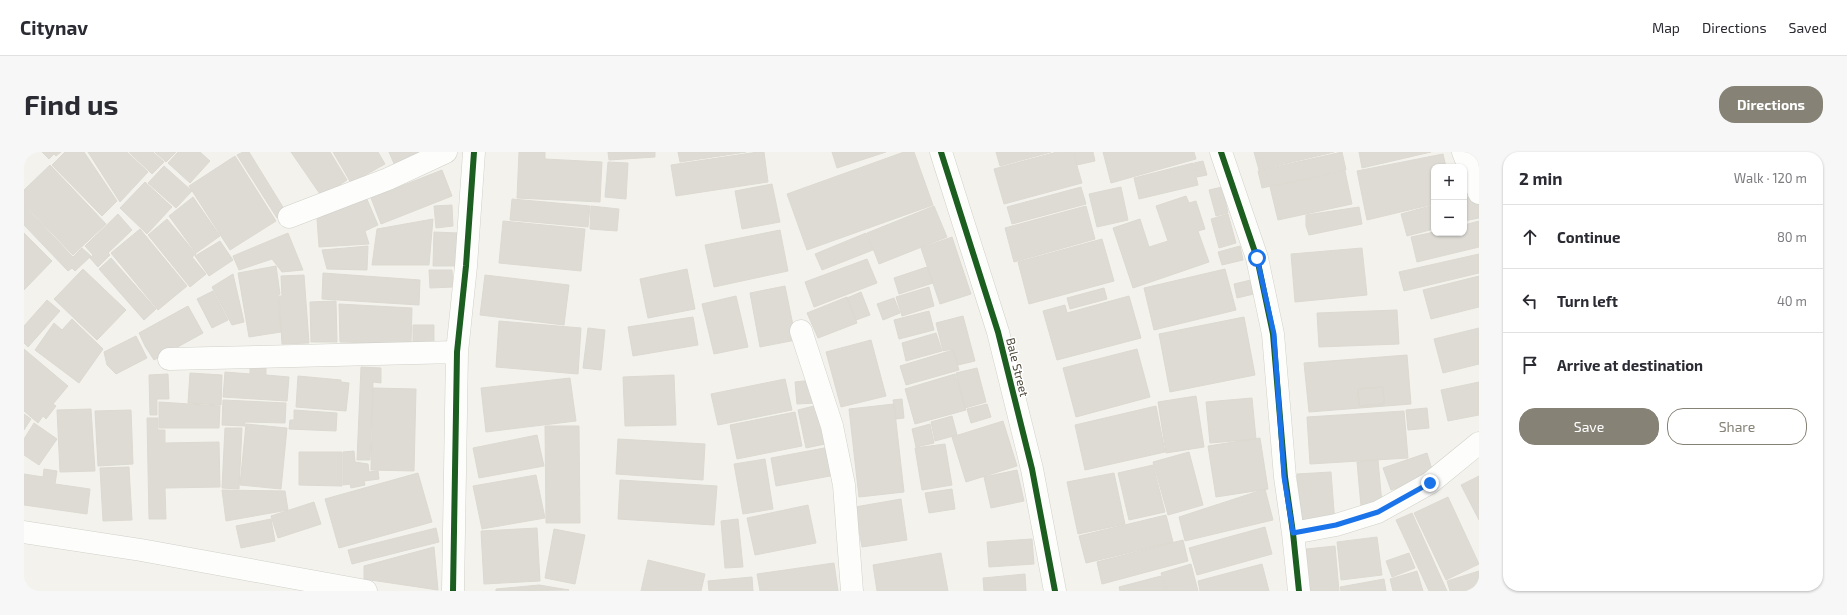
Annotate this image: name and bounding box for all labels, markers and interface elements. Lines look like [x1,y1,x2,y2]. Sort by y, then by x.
text: Citynav [20,16,88,39]
text: Map [1652,19,1680,36]
text: Directions [1702,19,1767,36]
text: Saved [1789,19,1827,36]
button: Directions [1719,86,1823,123]
text: Find us [24,87,118,121]
map controls [1431,164,1467,236]
button: + [1431,164,1467,200]
text: 2 min [1519,168,1562,188]
text: Walk · 120 m [1734,170,1807,186]
button: − [1431,200,1467,236]
icon: ahead [1519,226,1541,248]
text: Continue [1557,228,1620,246]
text: 80 m [1777,229,1807,245]
route start [1248,249,1266,267]
icon: left [1519,290,1541,312]
text: Turn left [1557,292,1618,310]
text: 40 m [1777,293,1807,309]
street label: Bale Street [1004,336,1032,398]
icon: arrive [1519,354,1541,376]
text: Arrive at destination [1557,356,1703,374]
button: Save [1519,408,1659,445]
button: Share [1667,408,1807,445]
route end [1421,474,1439,492]

